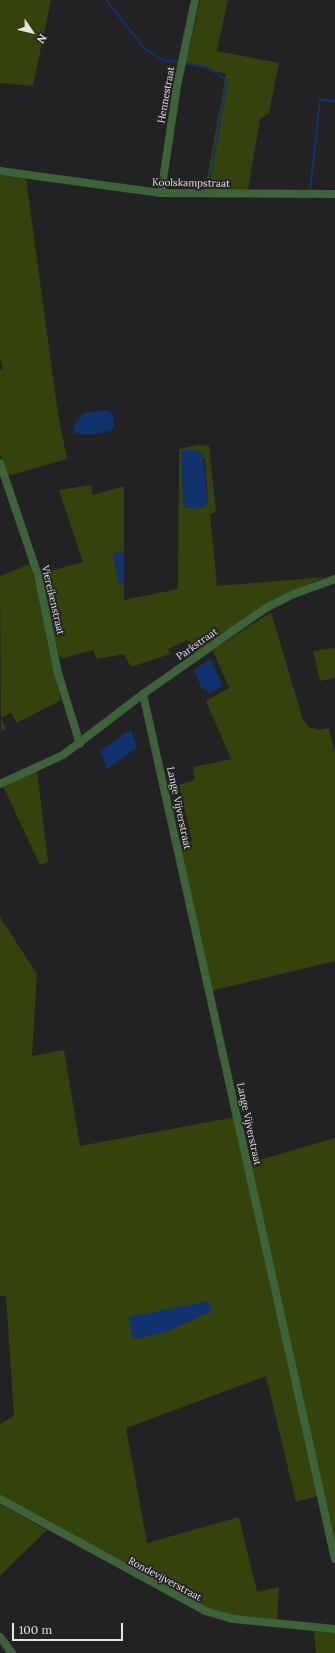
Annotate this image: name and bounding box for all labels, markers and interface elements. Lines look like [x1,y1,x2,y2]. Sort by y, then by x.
north arrow [12,12,52,52]
text: N [34,31,50,46]
street label: Hennestraat [155,66,177,124]
street label: Koolskampstraat [152,176,230,190]
street label: Viereikenstraat [39,564,67,636]
street label: Parkstraat [174,625,220,663]
street label: Lange Vijverstraat [164,766,194,850]
street label: Lange Vijverstraat [234,1082,264,1166]
street label: Rondevijverstraat [126,1555,204,1603]
scale bar [14,1615,125,1641]
text: 100 m [19,1622,52,1637]

